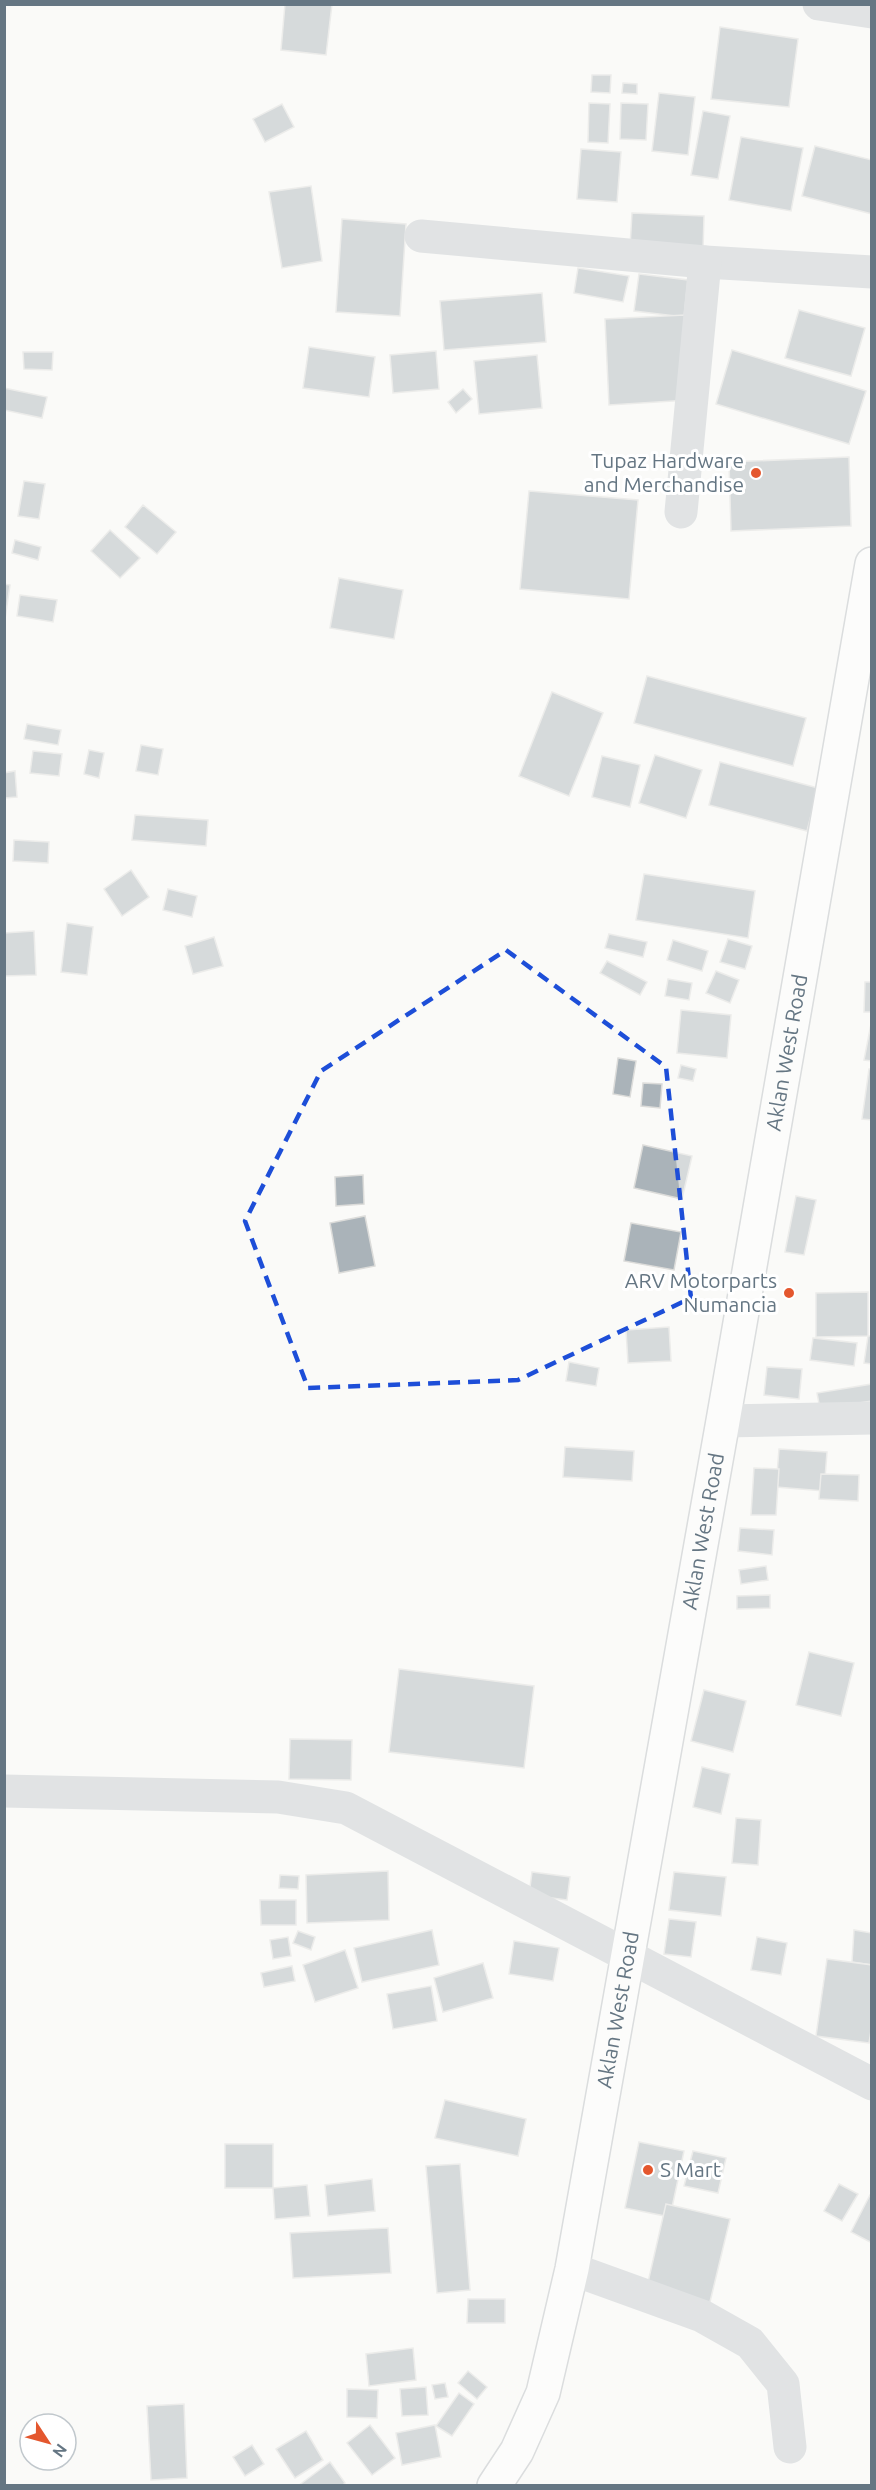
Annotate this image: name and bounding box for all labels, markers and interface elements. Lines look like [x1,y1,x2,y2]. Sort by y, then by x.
place label: Tupaz Hardware and Merchandise [584,448,744,496]
marker: Tupaz Hardware and Merchandise [749,466,763,480]
street label: Aklan West Road [761,972,811,1133]
place label: ARV Motorparts Numancia [625,1268,777,1316]
marker: ARV Motorparts Numancia [782,1286,796,1300]
street label: Aklan West Road [677,1451,728,1611]
street label: Aklan West Road [591,1929,643,2090]
place label: S Mart [660,2157,721,2181]
marker: S Mart [641,2163,655,2177]
north arrow [18,2412,78,2472]
text: N [49,2441,71,2461]

